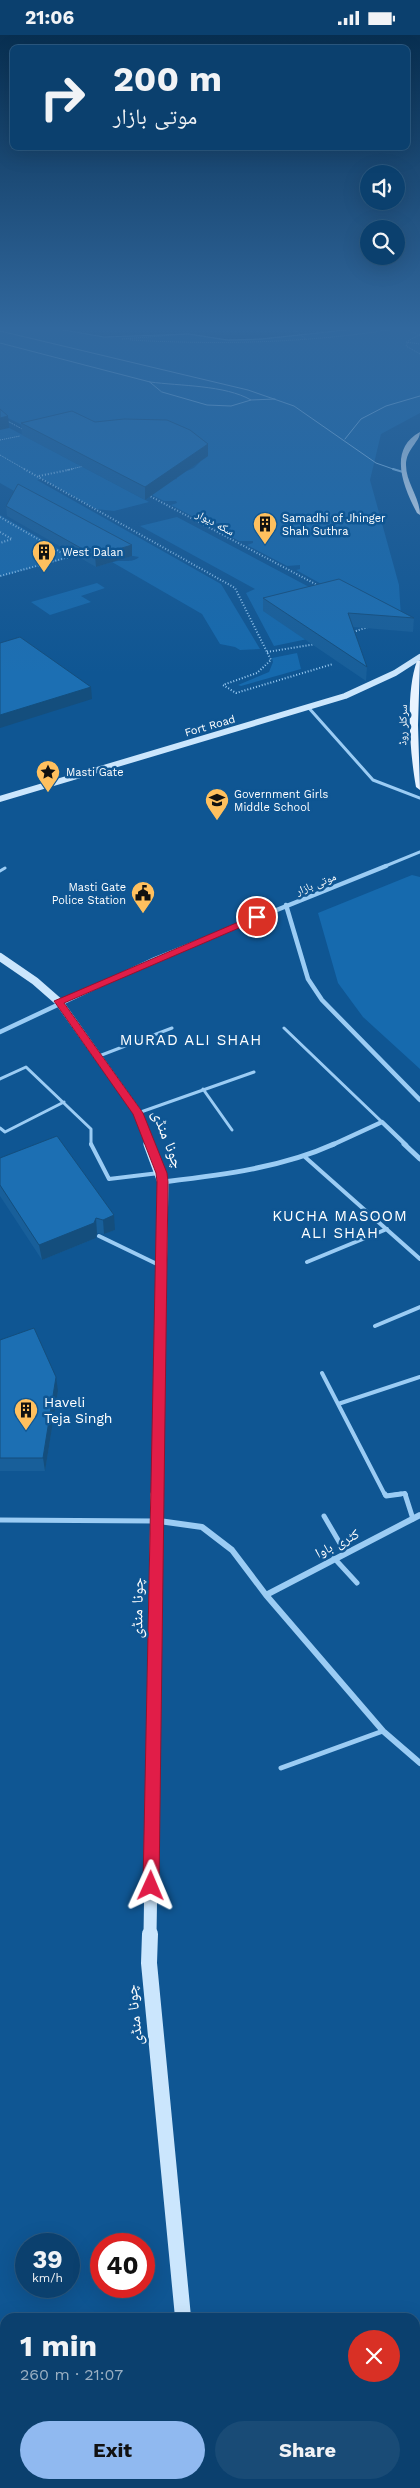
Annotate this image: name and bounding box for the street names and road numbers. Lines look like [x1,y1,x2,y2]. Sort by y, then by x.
street label: سکه دیوار [193,507,236,538]
street label: سرکلر روڈ [396,704,410,746]
street label: Fort Road [183,713,237,739]
street label: موتی بازار [293,870,338,898]
street label: چونا منڈی [147,1107,188,1171]
street label: کٹری باوا [312,1525,362,1562]
street label: چونا منڈی [127,1577,148,1639]
street label: چونا منڈی [121,1984,148,2046]

